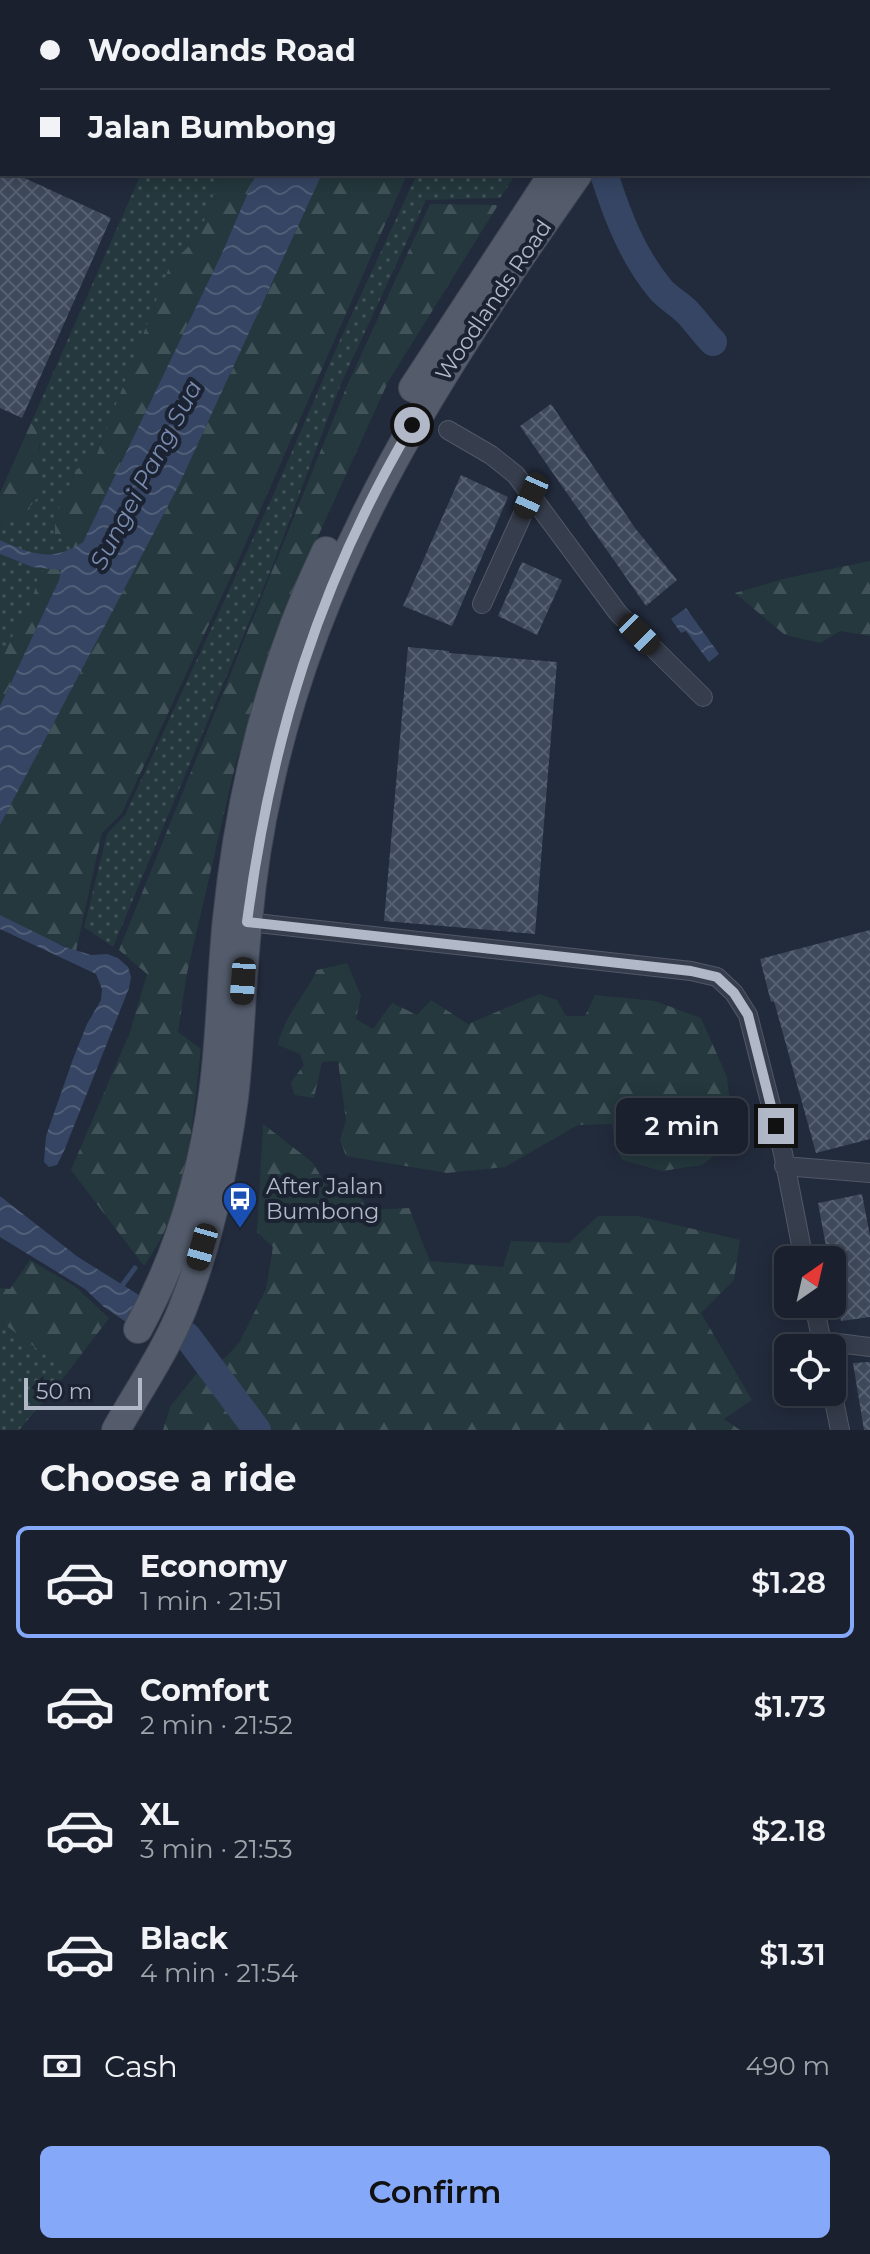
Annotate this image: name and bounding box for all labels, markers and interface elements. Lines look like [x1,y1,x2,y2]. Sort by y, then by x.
text: Woodlands Road [88,32,356,69]
text: Jalan Bumbong [88,109,337,146]
street label: Woodlands Road [430,215,557,386]
water label: Sungei Pang Sua [83,375,208,574]
route start [394,407,430,443]
car [510,469,552,523]
car [614,609,664,659]
car [229,956,257,1006]
callout: 2 min [616,1098,748,1154]
route end [758,1108,794,1144]
text: 2 min [644,1110,720,1142]
place label: After Jalan Bumbong [266,1173,383,1225]
bus stop icon: After Jalan Bumbong [221,1180,259,1230]
car [184,1221,220,1273]
north arrow [774,1246,846,1318]
map controls [774,1246,846,1406]
button: locate [774,1334,846,1406]
scale bar [24,1374,142,1410]
text: 50 m [36,1378,92,1405]
text: Choose a ride [40,1456,297,1500]
icon: car [44,1546,116,1618]
text: Economy [140,1548,287,1585]
text: $1.28 [751,1564,826,1601]
text: 1 min · 21:51 [140,1585,282,1617]
icon: car [44,1670,116,1742]
text: Comfort [140,1672,270,1709]
text: $1.73 [754,1688,826,1725]
text: 2 min · 21:52 [140,1709,293,1741]
icon: car [44,1794,116,1866]
text: XL [140,1796,179,1833]
text: $2.18 [752,1812,826,1849]
text: 3 min · 21:53 [140,1833,293,1865]
icon: car [44,1918,116,1990]
text: Black [140,1920,228,1957]
text: $1.31 [759,1936,826,1973]
text: 4 min · 21:54 [140,1957,298,1989]
icon: cash [40,2044,84,2088]
text: Cash [104,2048,178,2085]
text: 490 m [746,2050,830,2082]
button: Confirm [40,2146,830,2238]

